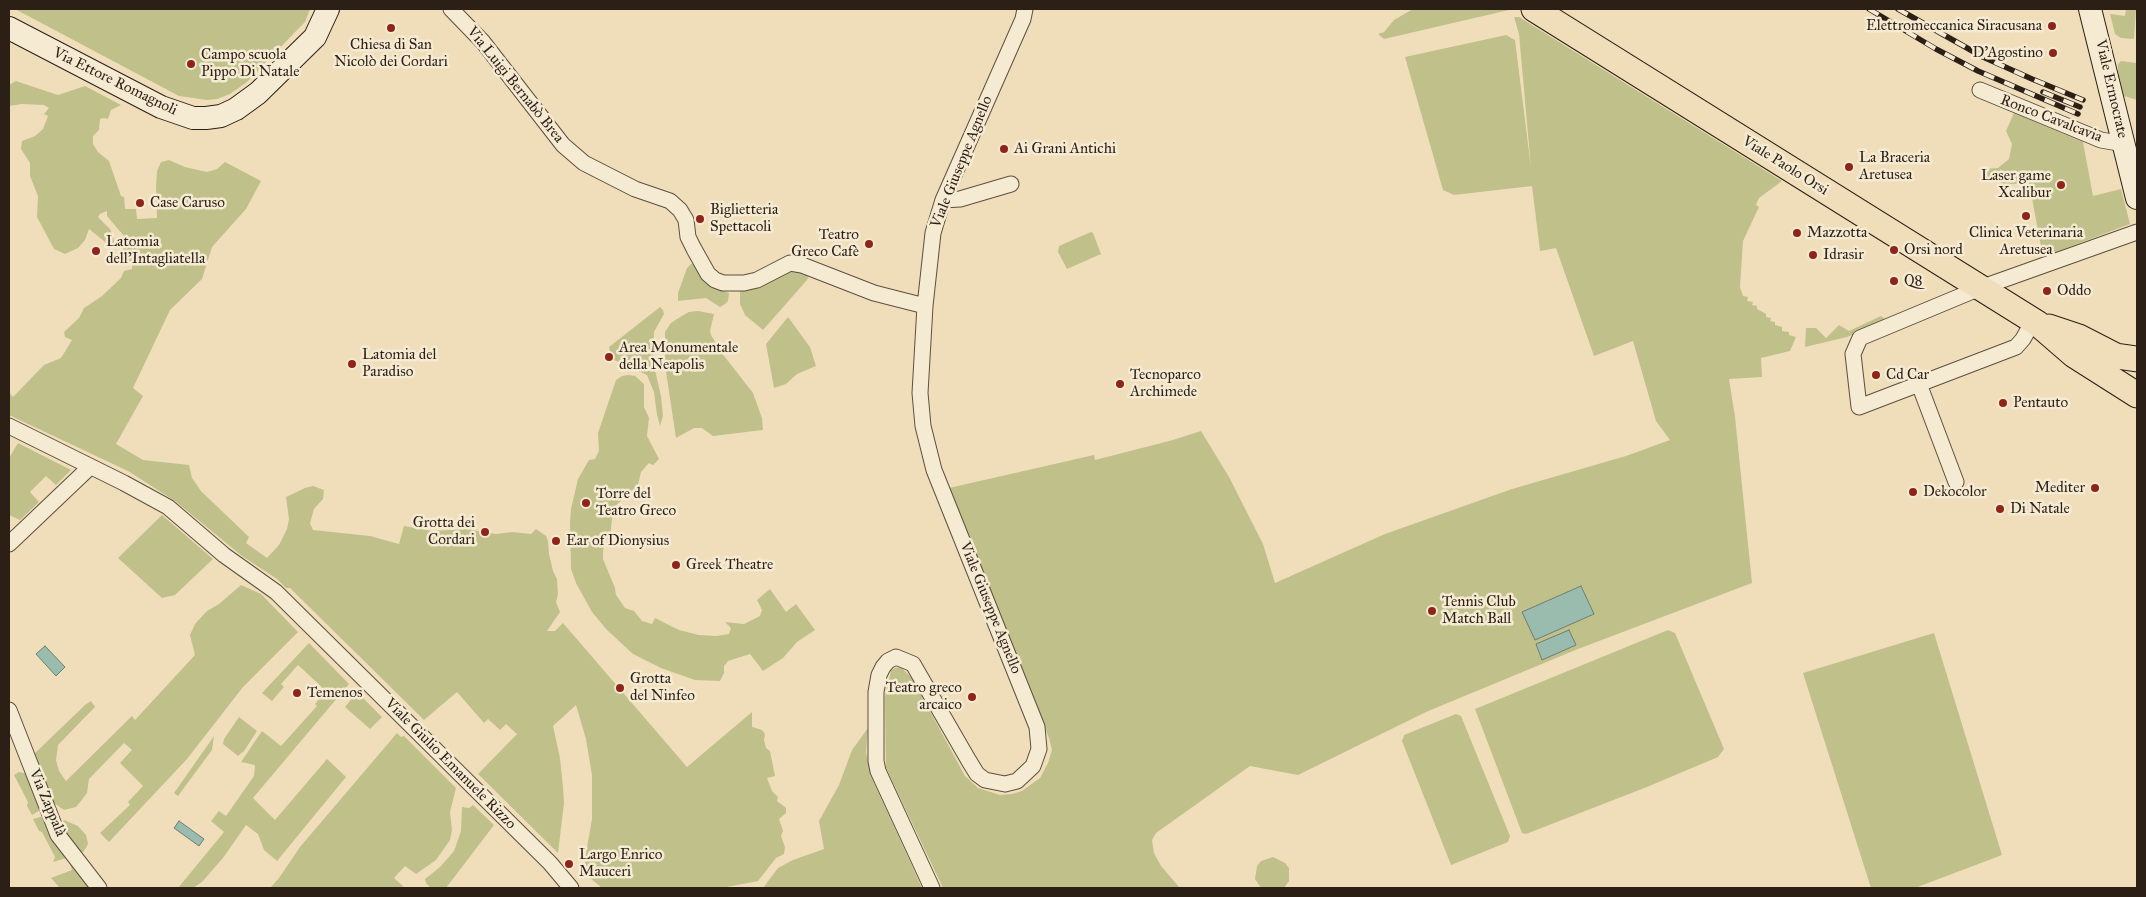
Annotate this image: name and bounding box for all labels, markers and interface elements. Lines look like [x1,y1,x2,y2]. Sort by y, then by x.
place label: Elettromeccanica Siracusana [1866,17,2042,35]
marker: Elettromeccanica Siracusana [2046,20,2058,32]
marker: Chiesa di San Nicolò dei Cordari [385,22,397,34]
street label: Via Luigi Bernabò Brea [463,23,567,147]
place label: Chiesa di San Nicolò dei Cordari [334,36,448,71]
street label: Viale Ermocrate [2091,38,2131,140]
street label: Via Ettore Romagnoli [50,44,180,120]
place label: D'Agostino [1973,44,2043,62]
place label: Campo scuola Pippo Di Natale [201,46,299,81]
marker: D'Agostino [2047,47,2059,59]
marker: Campo scuola Pippo Di Natale [185,58,197,70]
street label: Ronco Cavalcavia [1998,91,2104,147]
street label: Viale Giuseppe Agnello [927,93,997,231]
street label: Viale Paolo Orsi [1739,132,1831,200]
place label: Ai Grani Antichi [1014,140,1116,158]
marker: Ai Grani Antichi [998,143,1010,155]
place label: La Braceria Aretusea [1859,149,1930,184]
marker: La Braceria Aretusea [1843,161,1855,173]
place label: Laser game Xcalibur [1981,167,2051,202]
marker: Laser game Xcalibur [2055,179,2067,191]
place label: Case Caruso [150,194,225,212]
marker: Case Caruso [134,197,146,209]
place label: Biglietteria Spettacoli [710,201,778,236]
marker: Clinica Veterinaria Aretusea [2020,210,2032,222]
marker: Biglietteria Spettacoli [694,213,706,225]
place label: Mazzotta [1807,224,1867,242]
place label: Clinica Veterinaria Aretusea [1969,224,2083,259]
place label: Teatro Greco Cafè [791,226,859,261]
marker: Mazzotta [1791,227,1803,239]
place label: Latomia dell'Intagliatella [106,233,205,268]
marker: Teatro Greco Cafè [863,238,875,250]
place label: Orsi nord [1904,241,1963,259]
marker: Orsi nord [1888,244,1900,256]
marker: Latomia dell'Intagliatella [90,245,102,257]
place label: Idrasir [1823,246,1864,264]
marker: Idrasir [1807,249,1819,261]
place label: Q8 [1904,272,1923,290]
marker: Q8 [1888,275,1900,287]
place label: Oddo [2057,282,2091,300]
marker: Oddo [2041,285,2053,297]
place label: Area Monumentale della Neapolis [619,339,738,374]
place label: Latomia del Paradiso [362,346,436,381]
marker: Area Monumentale della Neapolis [603,351,615,363]
marker: Latomia del Paradiso [346,358,358,370]
place label: Tecnoparco Archimede [1130,366,1201,401]
place label: Cd Car [1886,366,1929,384]
marker: Cd Car [1870,369,1882,381]
marker: Tecnoparco Archimede [1114,378,1126,390]
place label: Pentauto [2013,394,2068,412]
marker: Pentauto [1997,397,2009,409]
place label: Mediter [2035,479,2085,497]
marker: Mediter [2089,482,2101,494]
place label: Dekocolor [1923,483,1987,501]
place label: Torre del Teatro Greco [596,485,676,520]
marker: Dekocolor [1907,486,1919,498]
marker: Torre del Teatro Greco [580,497,592,509]
place label: Di Natale [2010,500,2070,518]
marker: Di Natale [1994,503,2006,515]
place label: Grotta dei Cordari [413,514,475,549]
marker: Grotta dei Cordari [479,526,491,538]
place label: Ear of Dionysius [566,532,669,550]
marker: Ear of Dionysius [550,535,562,547]
street label: Viale Giuseppe Agnello [955,539,1025,677]
place label: Greek Theatre [686,556,773,574]
marker: Greek Theatre [670,559,682,571]
place label: Tennis Club Match Ball [1442,593,1516,628]
marker: Tennis Club Match Ball [1426,605,1438,617]
place label: Grotta del Ninfeo [630,670,695,705]
place label: Teatro greco arcaico [886,679,962,714]
marker: Grotta del Ninfeo [614,682,626,694]
place label: Temenos [307,684,362,702]
marker: Temenos [291,687,303,699]
marker: Teatro greco arcaico [966,691,978,703]
street label: Viale Giulio Emanuele Rizzo [381,695,519,833]
street label: Via Zappalà [25,767,69,839]
place label: Largo Enrico Mauceri [579,846,662,881]
marker: Largo Enrico Mauceri [563,858,575,870]

